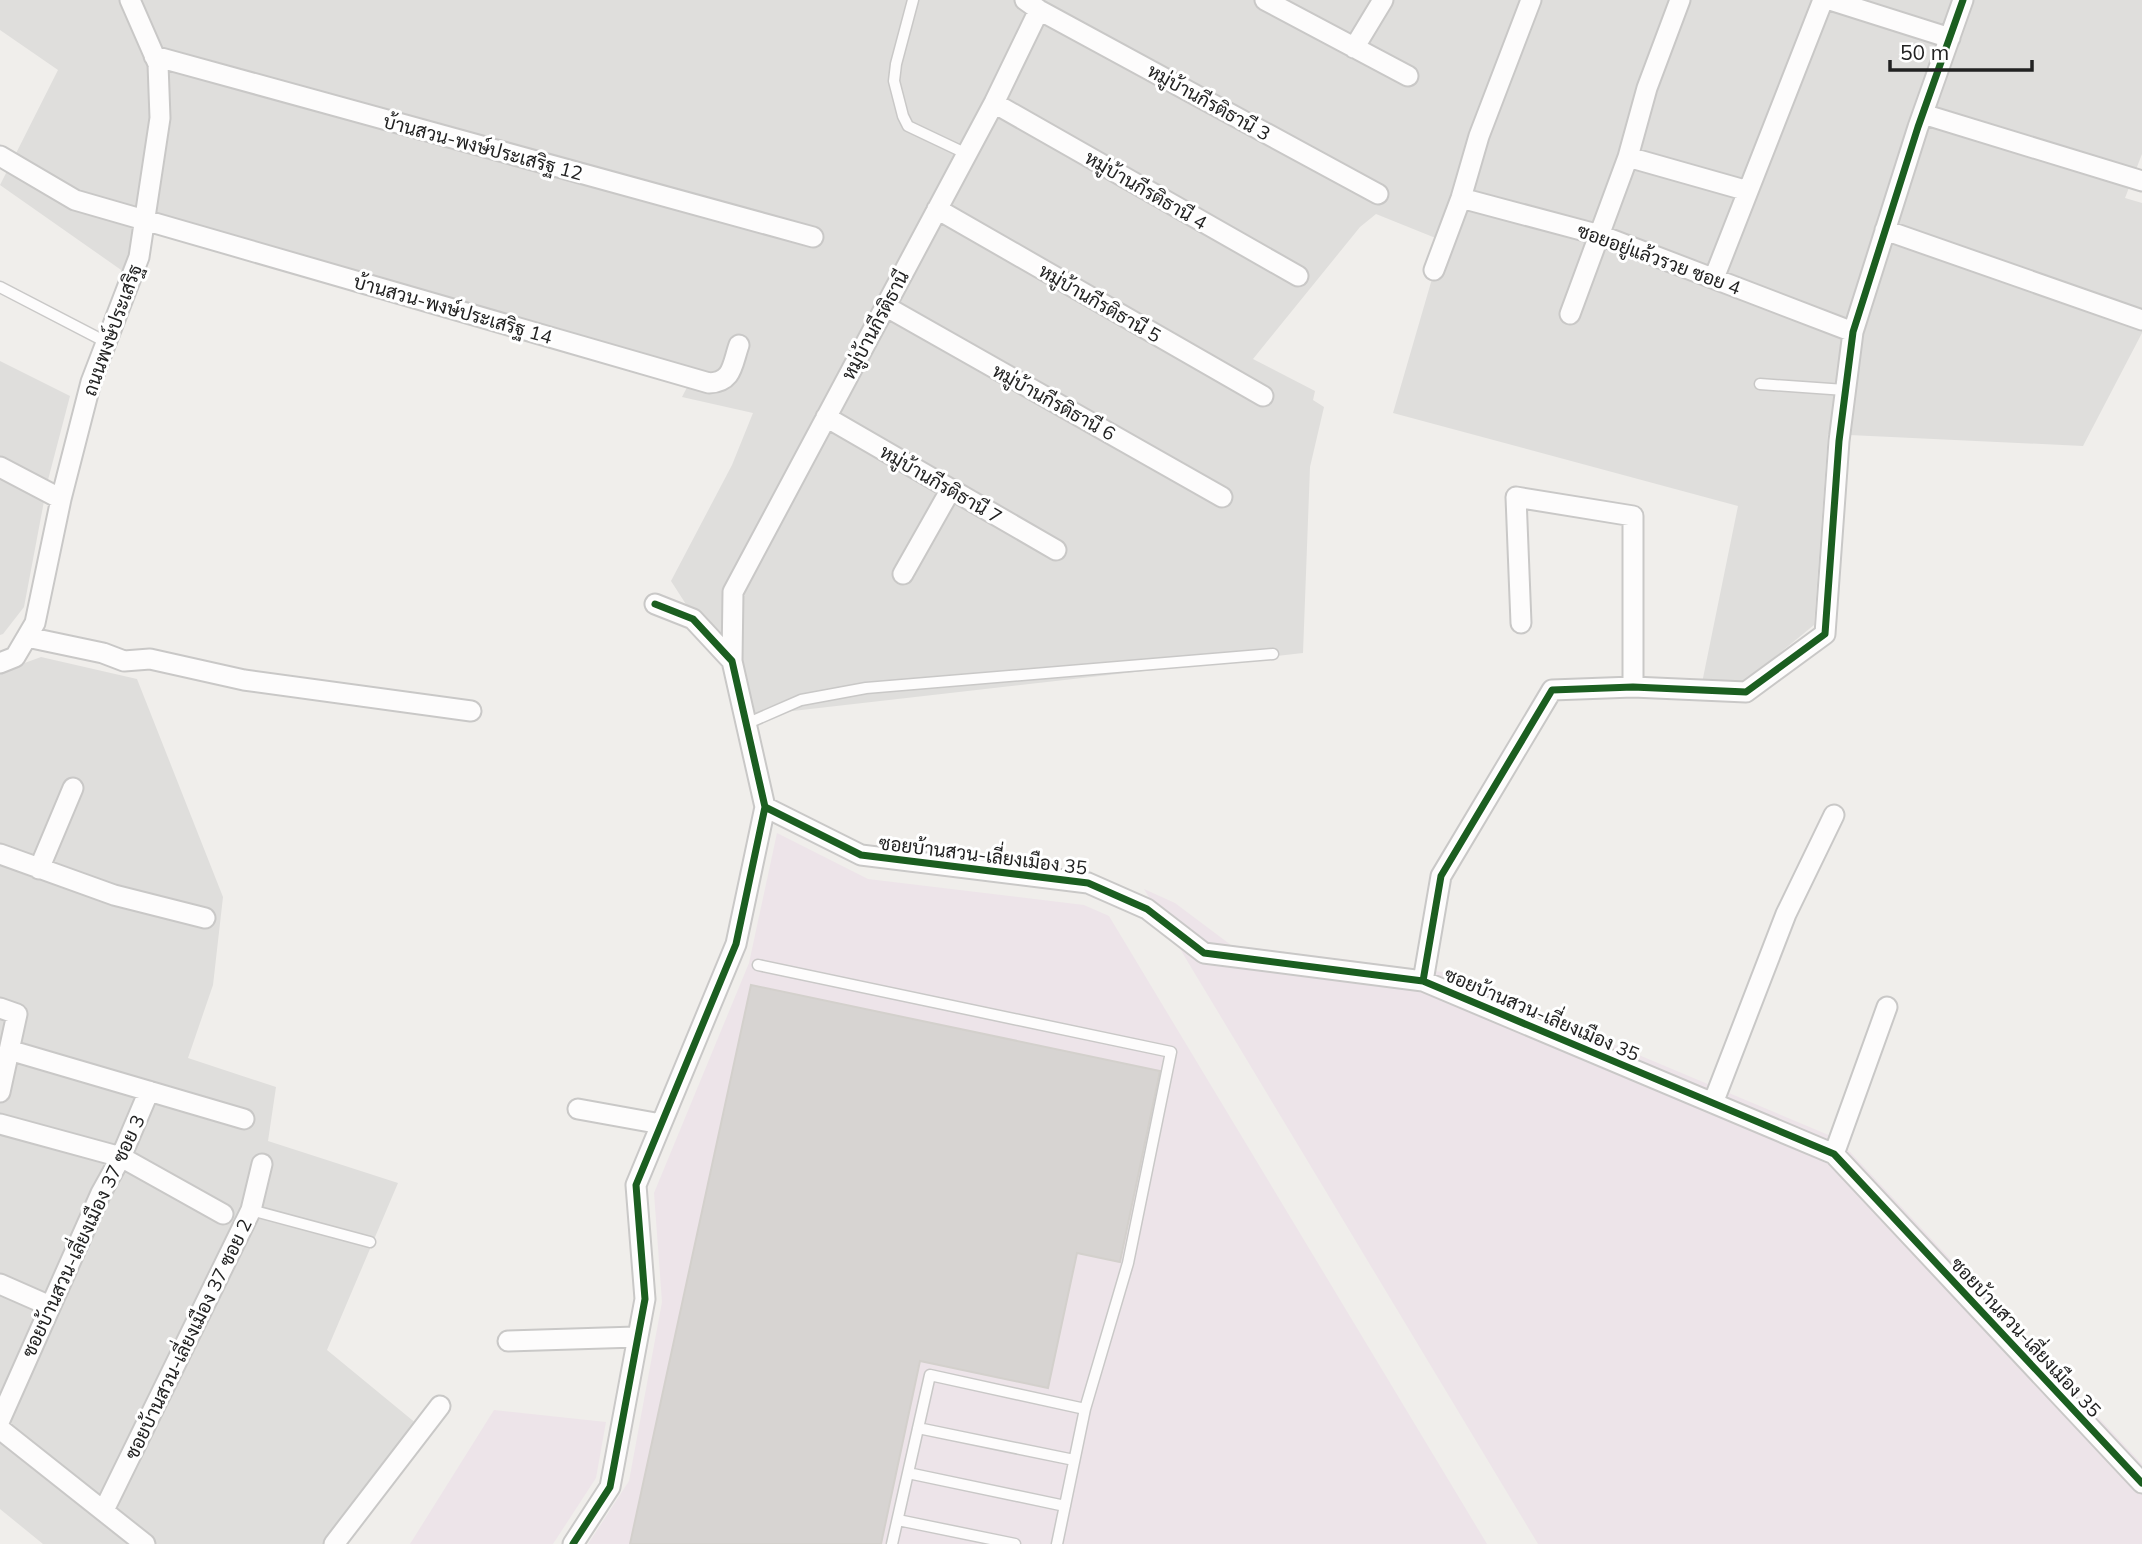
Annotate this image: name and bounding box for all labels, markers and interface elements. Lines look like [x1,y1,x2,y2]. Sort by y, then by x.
scale bar [1890,28,2032,72]
text: 50 m [1900,39,1949,65]
street label: หมู่บ้านกีรติธานี 3 [1142,58,1275,147]
street label: บ้านสวน-พงษ์ประเสริฐ 12 [380,109,585,186]
street label: หมู่บ้านกีรติธานี 4 [1080,145,1211,236]
street label: ซอยอยู่แล้วรวย ซอย 4 [1573,218,1744,302]
street label: หมู่บ้านกีรติธานี 5 [1034,258,1165,349]
street label: ถนนพงษ์ประเสริฐ [77,261,148,400]
street label: หมู่บ้านกีรติธานี [836,266,916,385]
street label: บ้านสวน-พงษ์ประเสริฐ 14 [351,269,555,350]
street label: หมู่บ้านกีรติธานี 6 [987,358,1120,447]
street label: หมู่บ้านกีรติธานี 7 [875,439,1006,530]
street label: ซอยบ้านสวน-เลี่ยงเมือง 35 [877,825,1089,880]
street label: ซอยบ้านสวน-เลี่ยงเมือง 35 [1441,957,1645,1066]
street label: ซอยบ้านสวน-เลี่ยงเมือง 37 ซอย 3 [12,1109,150,1361]
street label: ซอยบ้านสวน-เลี่ยงเมือง 37 ซอย 2 [115,1213,257,1463]
street label: ซอยบ้านสวน-เลี่ยงเมือง 35 [1946,1249,2110,1422]

